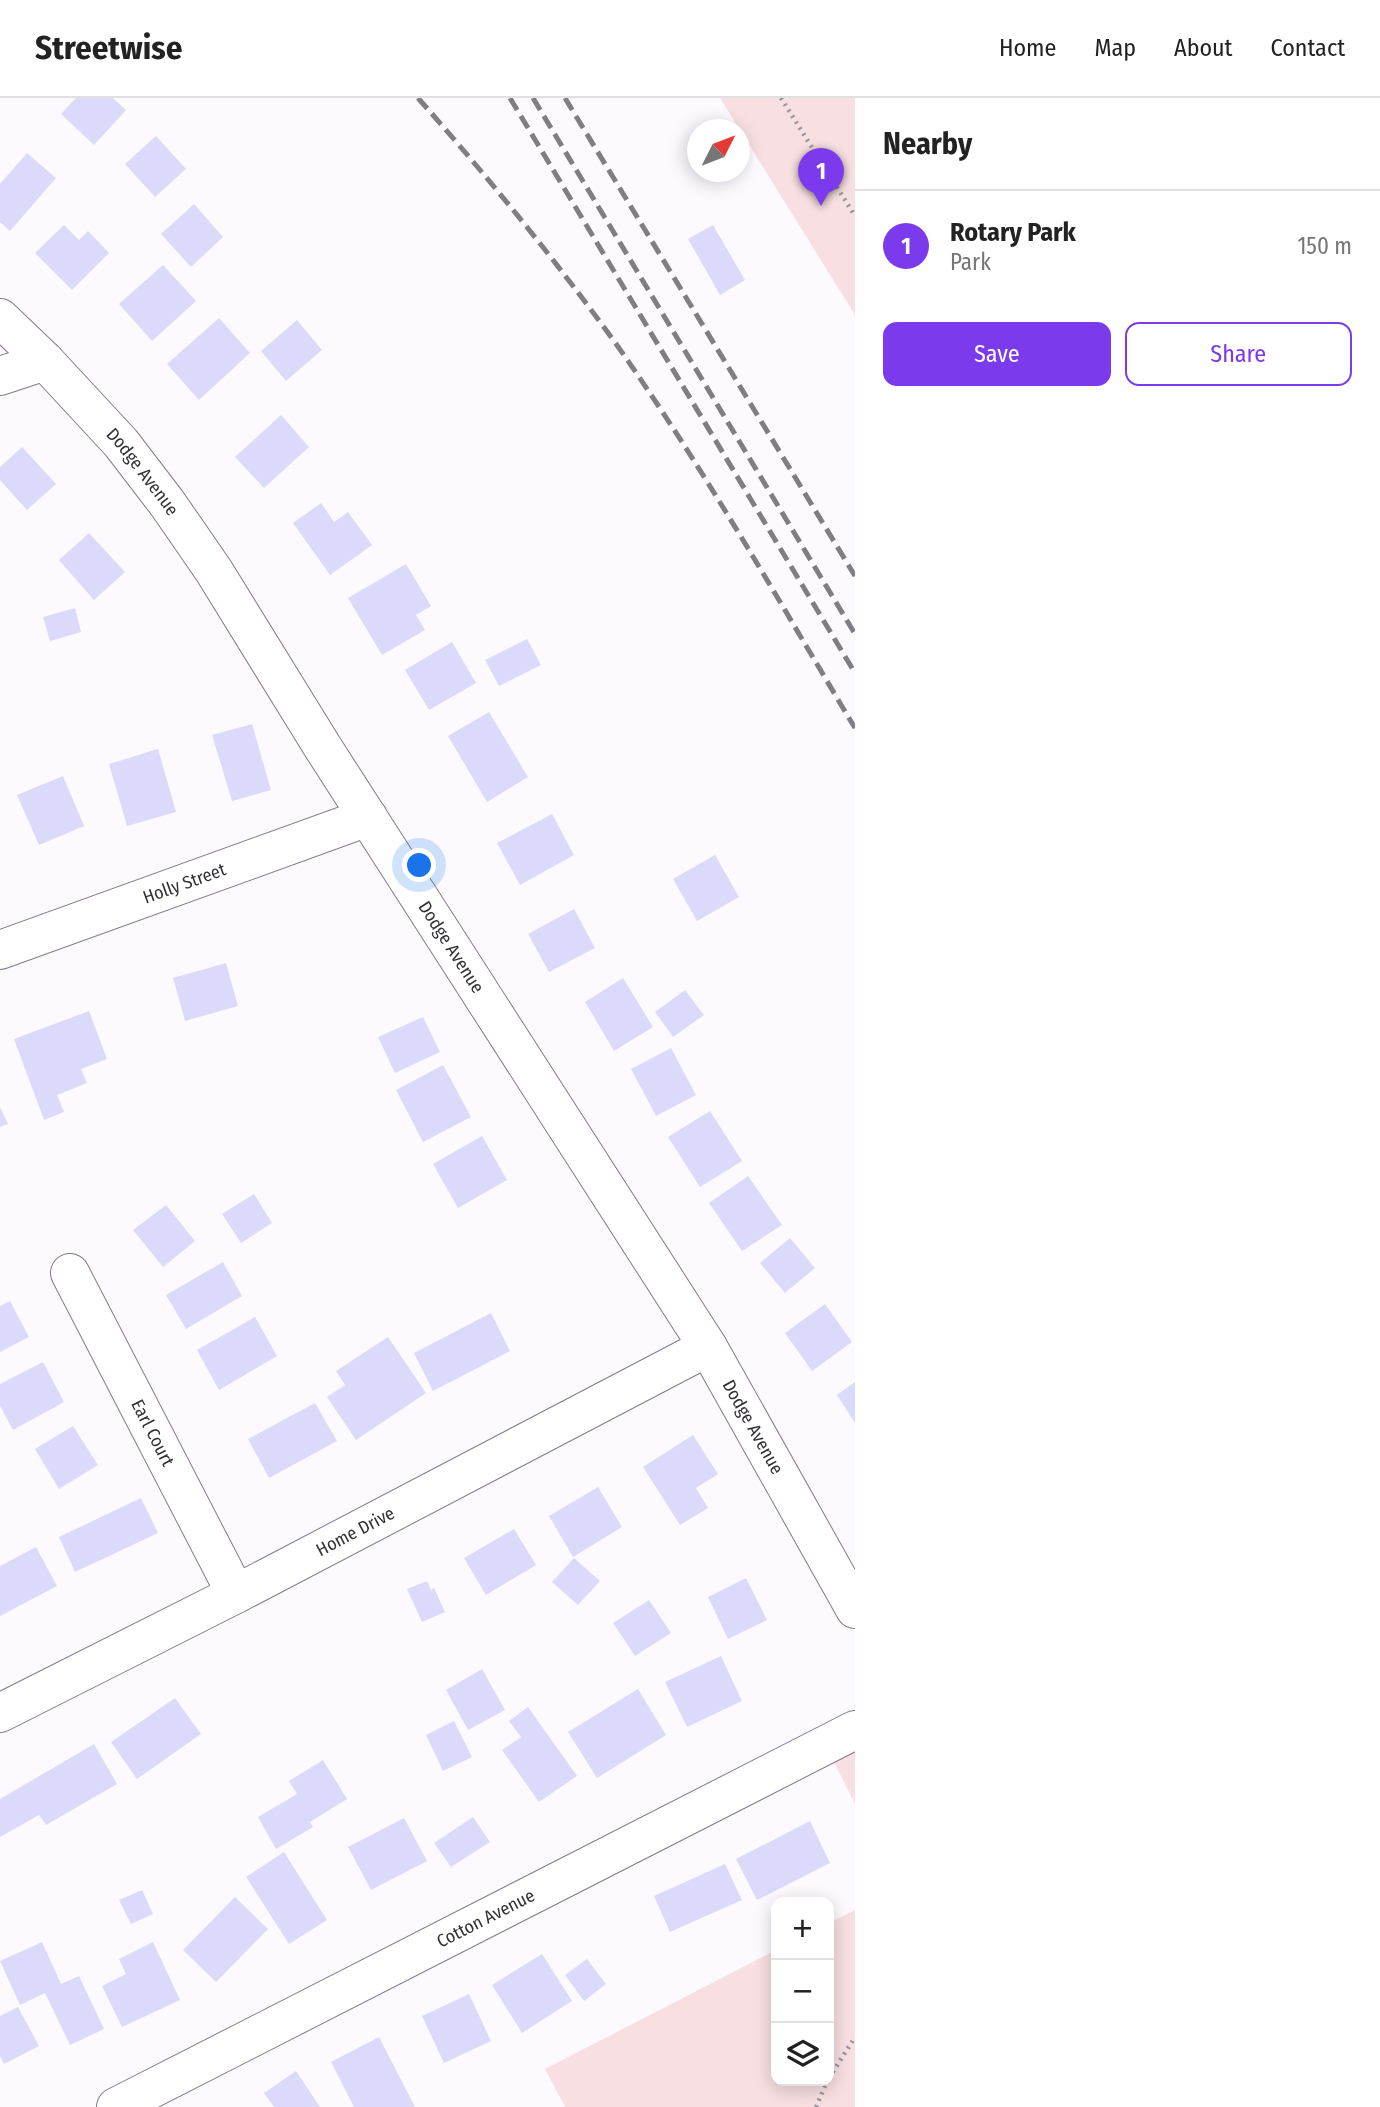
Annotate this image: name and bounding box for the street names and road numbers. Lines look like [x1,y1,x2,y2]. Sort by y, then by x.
street label: Dodge Avenue [102,423,183,520]
street label: Holly Street [140,858,229,908]
street label: Dodge Avenue [414,897,489,997]
street label: Dodge Avenue [718,1376,788,1478]
street label: Earl Court [126,1396,179,1470]
street label: Home Drive [312,1502,398,1561]
street label: Cotton Avenue [433,1884,538,1953]

